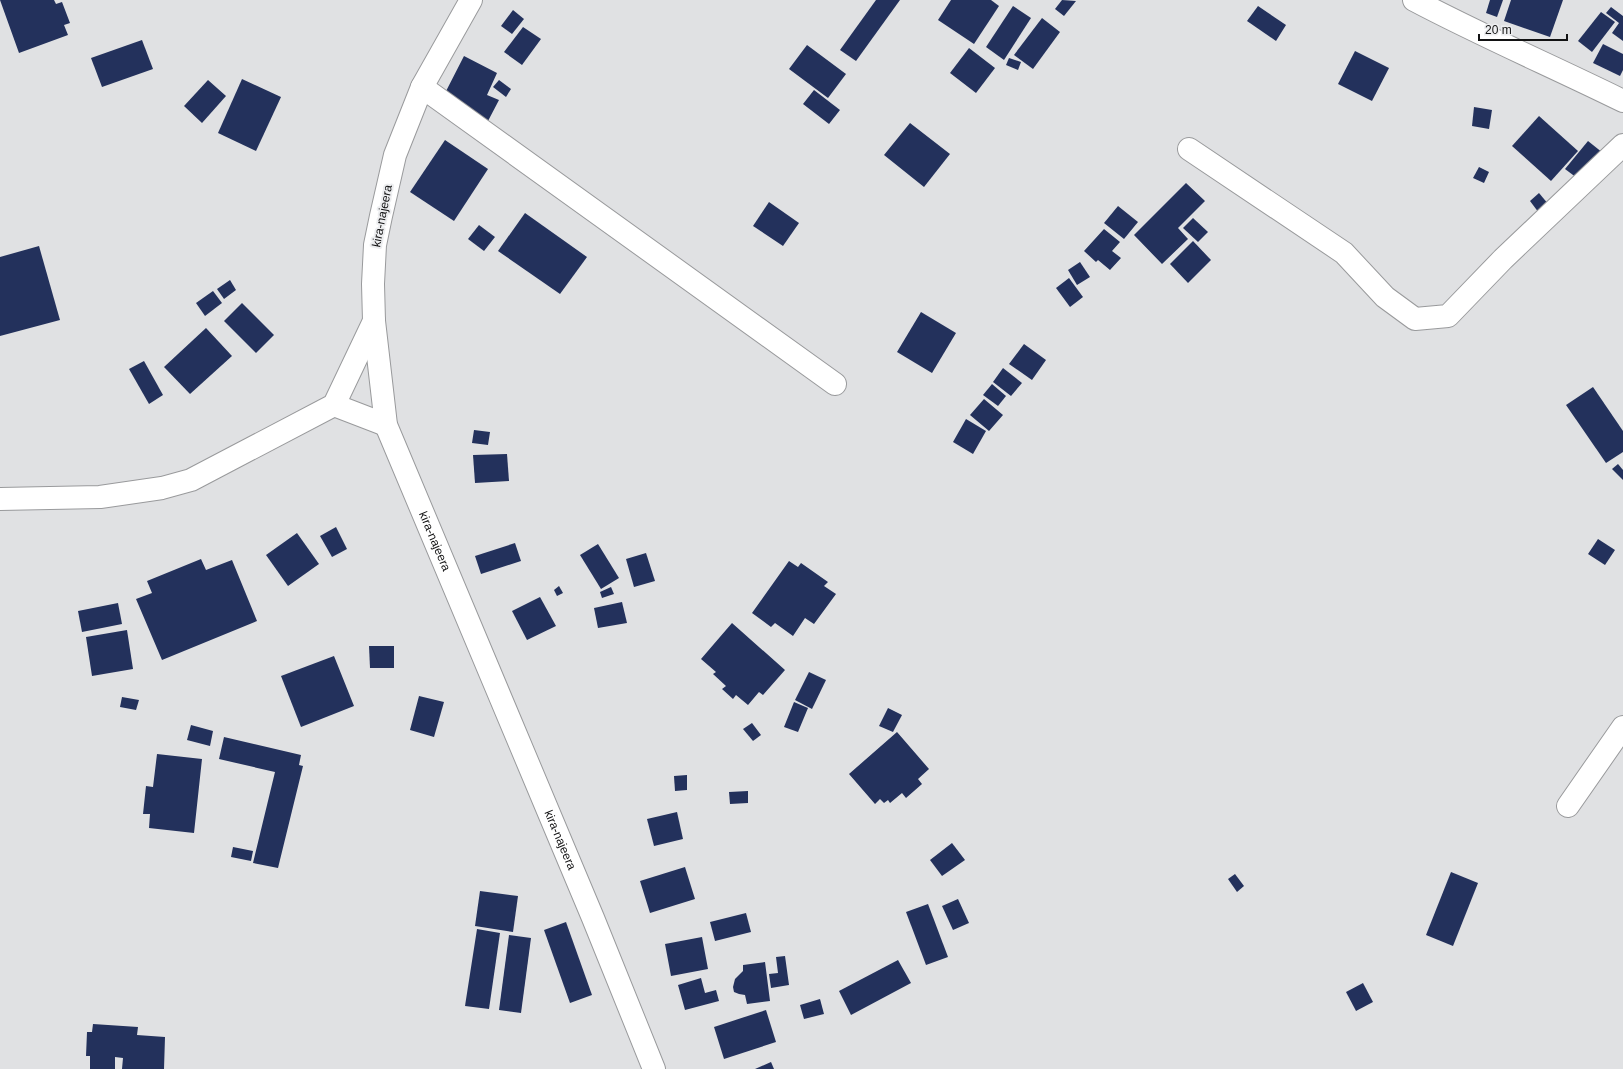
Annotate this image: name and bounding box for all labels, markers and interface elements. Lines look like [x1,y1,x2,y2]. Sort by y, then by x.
scale bar [1479,16,1567,42]
text: 20 m [1485,23,1512,37]
street label: kira-najeera [369,183,395,248]
street label: kira-najeera [416,509,454,573]
street label: kira-najeera [541,808,579,872]

